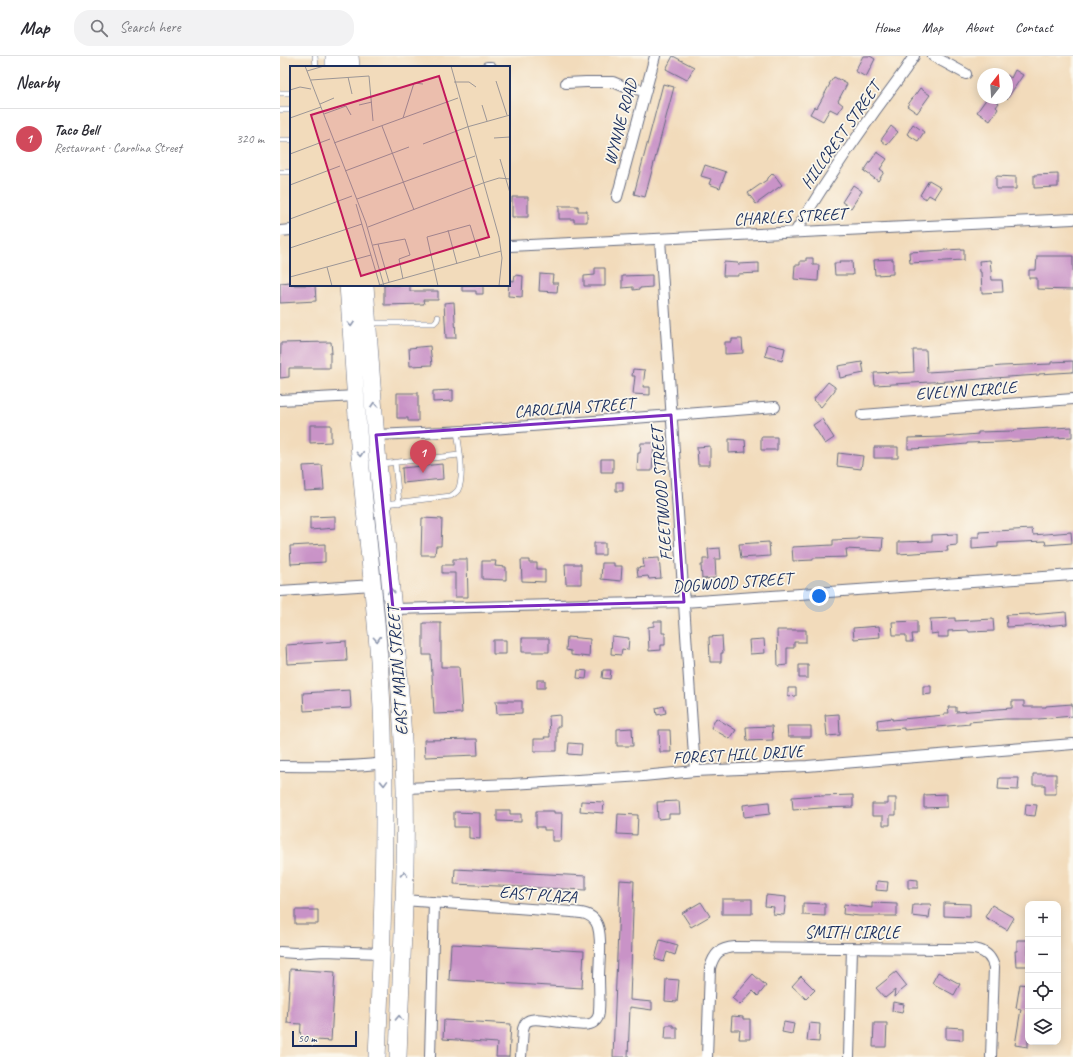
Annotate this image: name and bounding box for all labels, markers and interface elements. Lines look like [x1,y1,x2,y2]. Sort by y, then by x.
search box [74,10,354,46]
text: Map [20,16,50,40]
icon: search [88,17,110,39]
text: Search here [120,18,181,37]
text: Home [874,19,900,36]
text: Map [922,19,943,36]
text: About [965,19,993,36]
text: Contact [1015,19,1053,36]
inset map [290,66,510,286]
north arrow [977,68,1013,104]
text: Nearby [16,72,59,93]
street label: WYNNE ROAD [599,75,643,167]
street label: HILLCREST STREET [796,75,887,193]
text: Taco Bell [54,121,99,140]
text: 1 [26,131,32,147]
text: 320 m [236,131,264,147]
text: Restaurant · Carolina Street [54,140,182,156]
street label: CHARLES STREET [733,203,851,230]
one-way arrow [346,321,355,327]
street label: EVELYN CIRCLE [915,376,1019,404]
street label: CAROLINA STREET [514,393,639,422]
one-way arrow [369,402,378,408]
street label: FLEETWOOD STREET [646,422,677,561]
pin: 1 [410,440,436,473]
one-way arrow [355,451,364,457]
street label: DOGWOOD STREET [672,568,797,597]
your location [809,586,829,606]
one-way arrow [386,588,395,594]
street label: EAST MAIN STREET [382,602,412,736]
one-way arrow [373,636,382,642]
street label: FOREST HILL DRIVE [672,740,806,768]
one-way arrow [380,780,388,786]
one-way arrow [400,871,409,877]
street label: EAST PLAZA [499,881,579,908]
map controls [1025,901,1061,1045]
button: + [1025,901,1061,937]
street label: SMITH CIRCLE [804,922,902,943]
button: − [1025,937,1061,973]
button: locate [1025,973,1061,1009]
button: layers [1025,1009,1061,1045]
one-way arrow [395,1015,403,1021]
scale bar [292,1029,357,1048]
text: 50 m [298,1031,317,1045]

